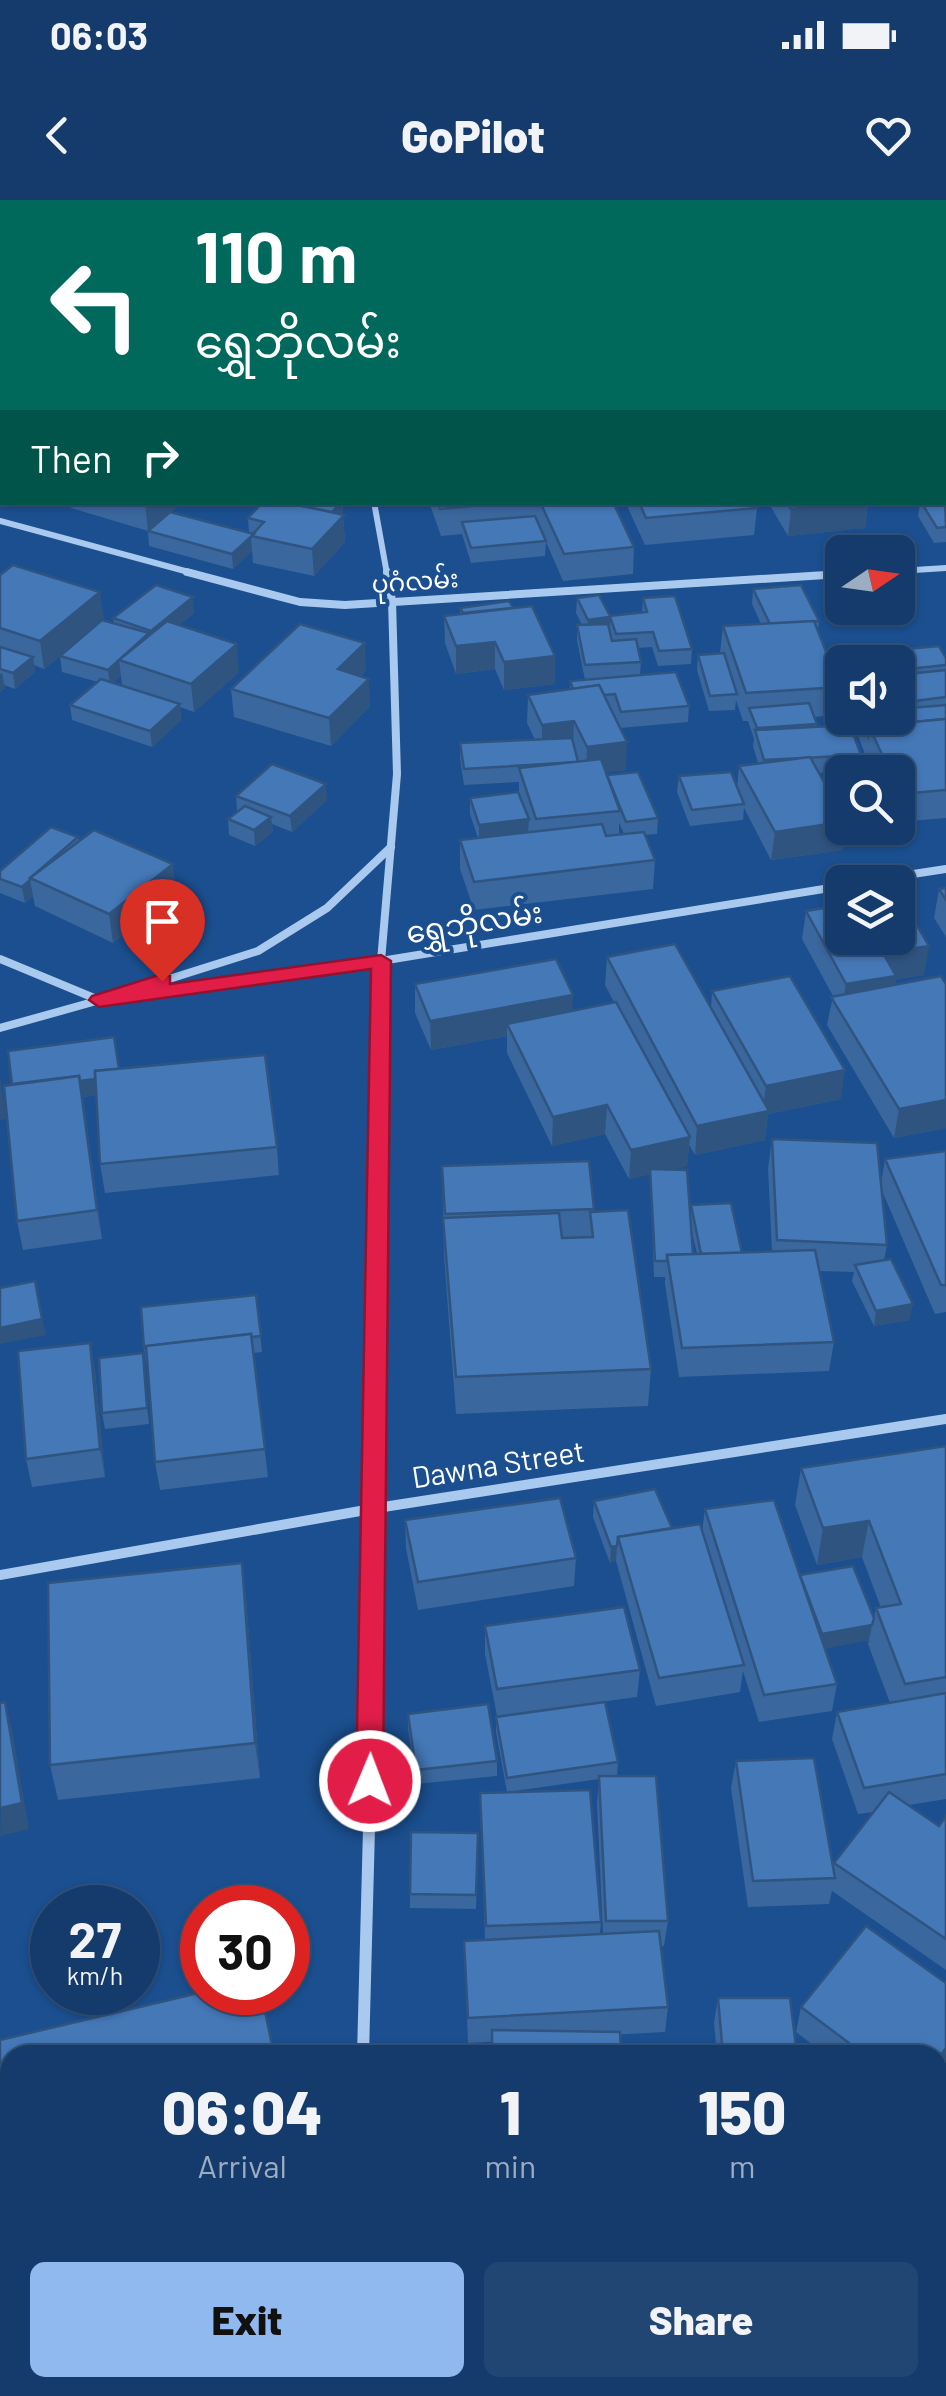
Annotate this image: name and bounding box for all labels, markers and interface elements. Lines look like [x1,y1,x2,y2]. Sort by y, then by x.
text: 06:03 [50,12,148,58]
icon: back [30,108,85,163]
text: GoPilot [401,108,545,162]
icon: heart [861,108,916,163]
text: 110 m [195,213,357,297]
icon: left [30,240,160,370]
text: ရွှေဘိုလမ်း [195,313,401,367]
icon: right [133,430,188,485]
text: Then [30,435,113,481]
north arrow [825,535,915,625]
map controls [825,535,915,955]
street label: ပုဂံလမ်း [370,561,460,605]
button: sound [825,645,915,735]
button: search [825,755,915,845]
button: layers [825,865,915,955]
pin [120,879,205,982]
street label: ရွှေဘိုလမ်း [403,891,546,958]
icon: arrive [135,894,190,949]
street label: Dawna Street [409,1432,587,1494]
position arrow [318,1729,422,1833]
speed limit sign: 30 [180,1885,310,2015]
text: 27 [69,1908,121,1968]
text: km/h [67,1960,123,1990]
text: 06:04 [162,2075,323,2147]
text: 1 [500,2075,521,2147]
text: 150 [698,2075,786,2147]
text: Arrival [197,2146,287,2184]
text: min [484,2146,536,2184]
text: m [729,2146,755,2184]
button: Exit [30,2262,464,2377]
button: Share [484,2262,918,2377]

